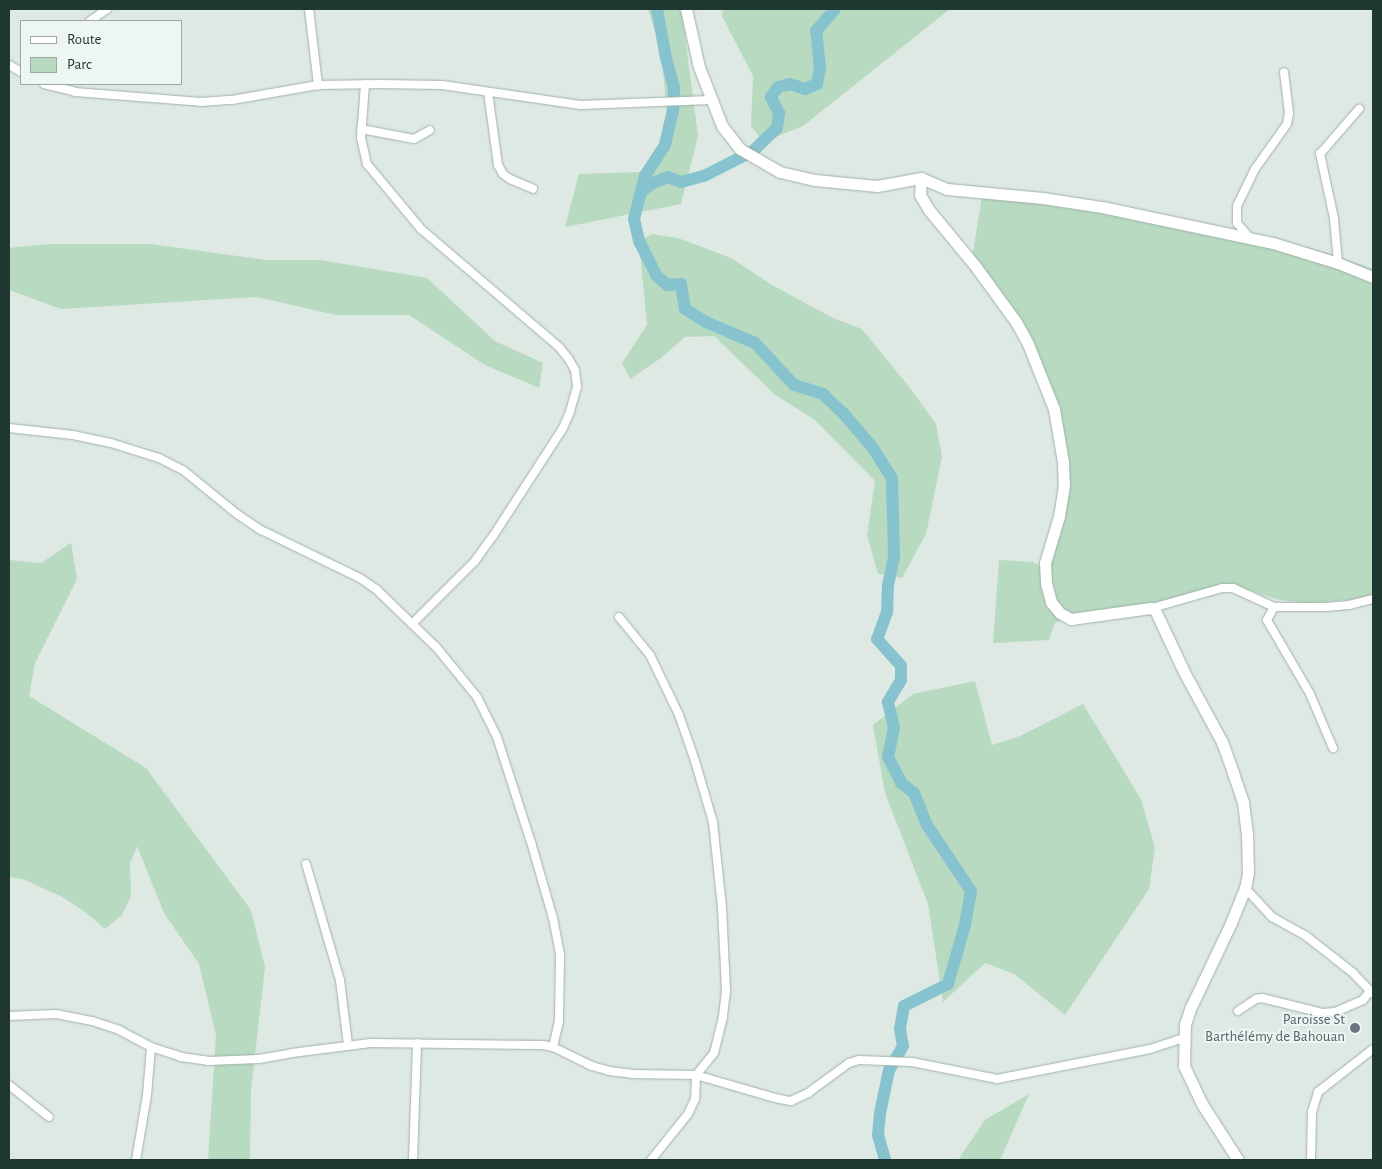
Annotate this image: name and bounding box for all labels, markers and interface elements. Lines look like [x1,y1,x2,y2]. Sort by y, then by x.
legend [20,20,182,85]
text: Route [67,32,101,47]
text: Parc [67,57,92,72]
place label: Paroisse St Barthélémy de Bahouan [1205,1010,1345,1045]
marker: Paroisse St Barthélémy de Bahouan [1349,1022,1361,1034]

